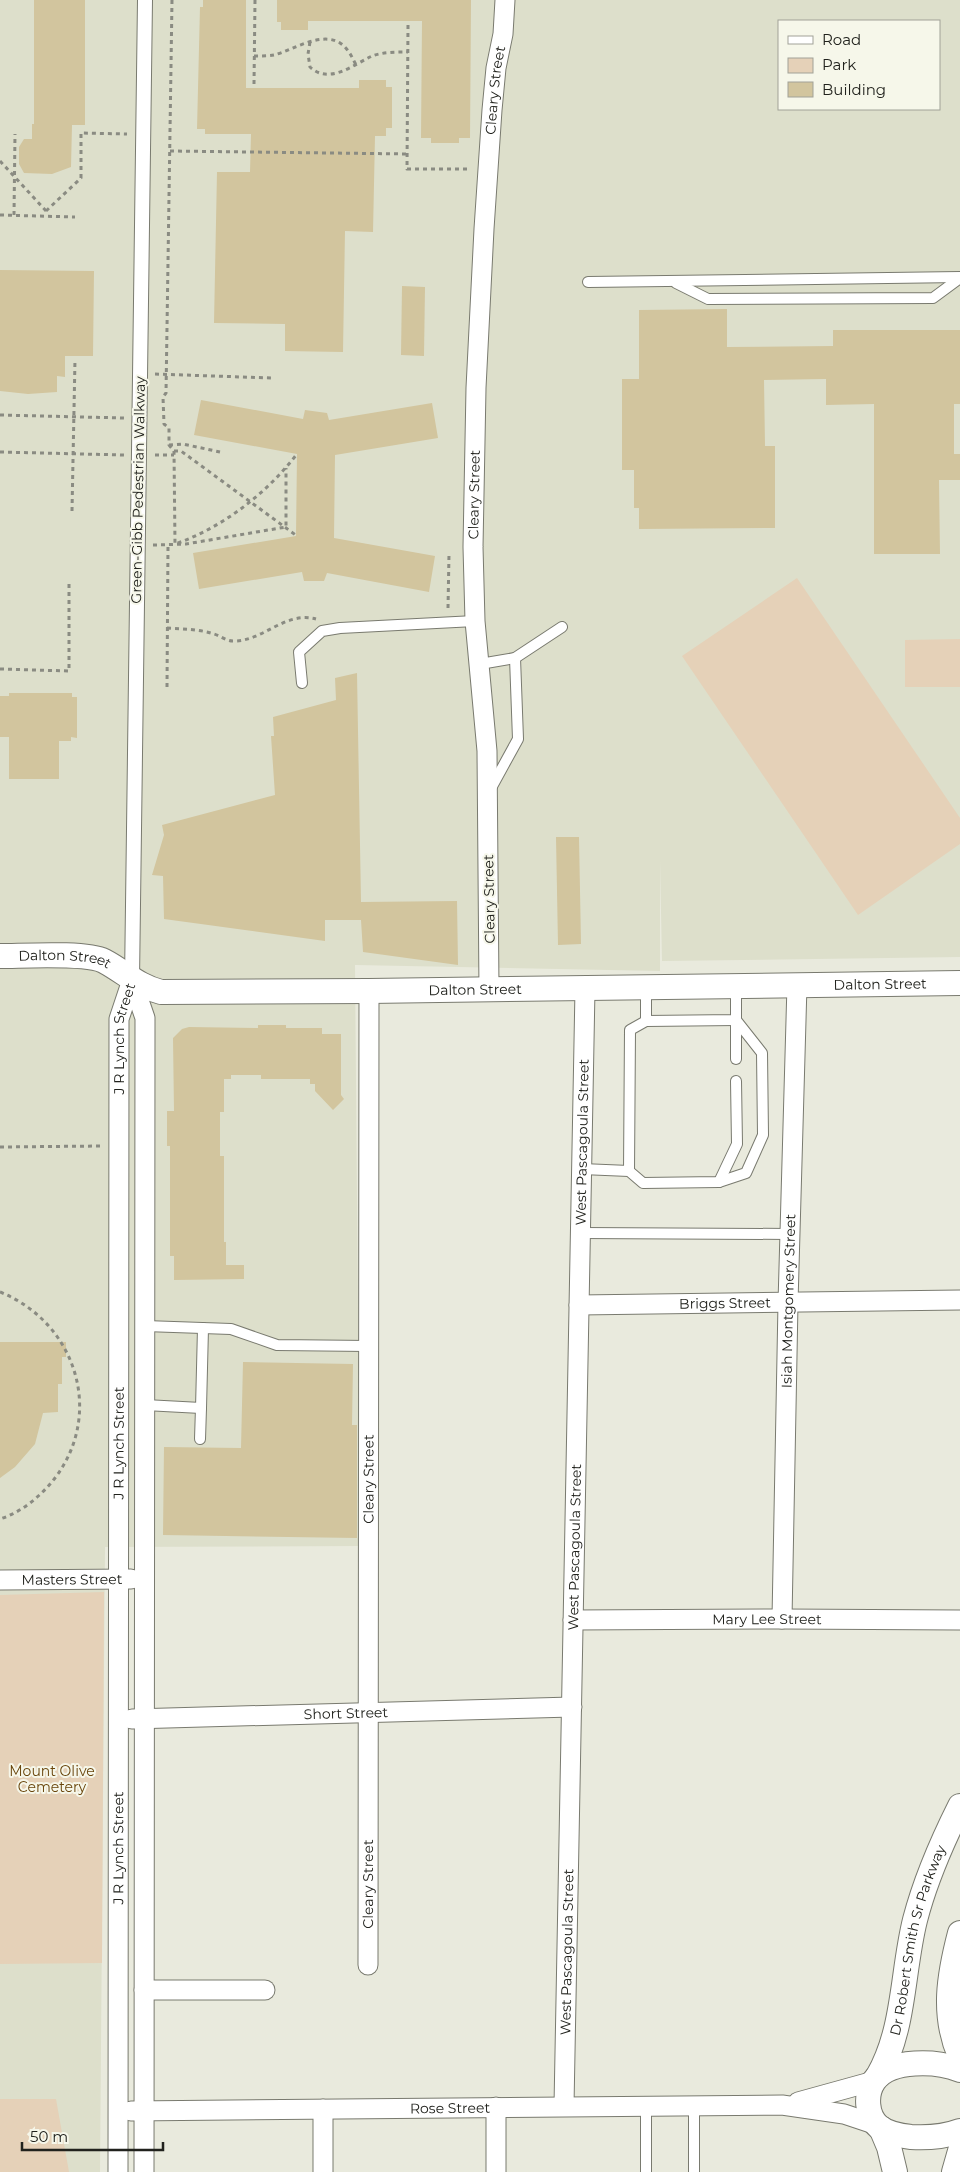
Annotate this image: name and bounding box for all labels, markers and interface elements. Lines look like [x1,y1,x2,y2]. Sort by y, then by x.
legend [778,20,940,110]
text: Road [822,30,861,49]
street label: Cleary Street [481,44,509,135]
text: Park [822,55,856,74]
text: Building [822,80,886,99]
street label: Green-Gibb Pedestrian Walkway [127,376,149,604]
street label: Cleary Street [464,449,484,539]
street label: Cleary Street [479,854,499,944]
street label: Dalton Street [18,946,115,972]
street label: Dalton Street [833,974,927,994]
street label: J R Lynch Street [110,980,140,1096]
street label: Dalton Street [428,980,522,999]
street label: West Pascagoula Street [572,1058,593,1226]
street label: Isiah Montgomery Street [777,1213,800,1388]
street label: Briggs Street [679,1293,771,1313]
street label: J R Lynch Street [110,1386,128,1501]
street label: Cleary Street [359,1434,378,1524]
street label: West Pascagoula Street [564,1463,585,1630]
street label: Masters Street [22,1570,123,1589]
street label: Mary Lee Street [712,1610,822,1628]
street label: Short Street [303,1703,389,1723]
park label: Mount Olive Cemetery [9,1762,95,1796]
street label: J R Lynch Street [109,1791,127,1906]
street label: Cleary Street [359,1839,377,1929]
street label: Dr Robert Smith Sr Parkway [886,1842,950,2038]
street label: West Pascagoula Street [556,1868,577,2035]
street label: Rose Street [410,2099,491,2117]
scale bar [22,2120,164,2152]
text: 50 m [30,2127,68,2146]

